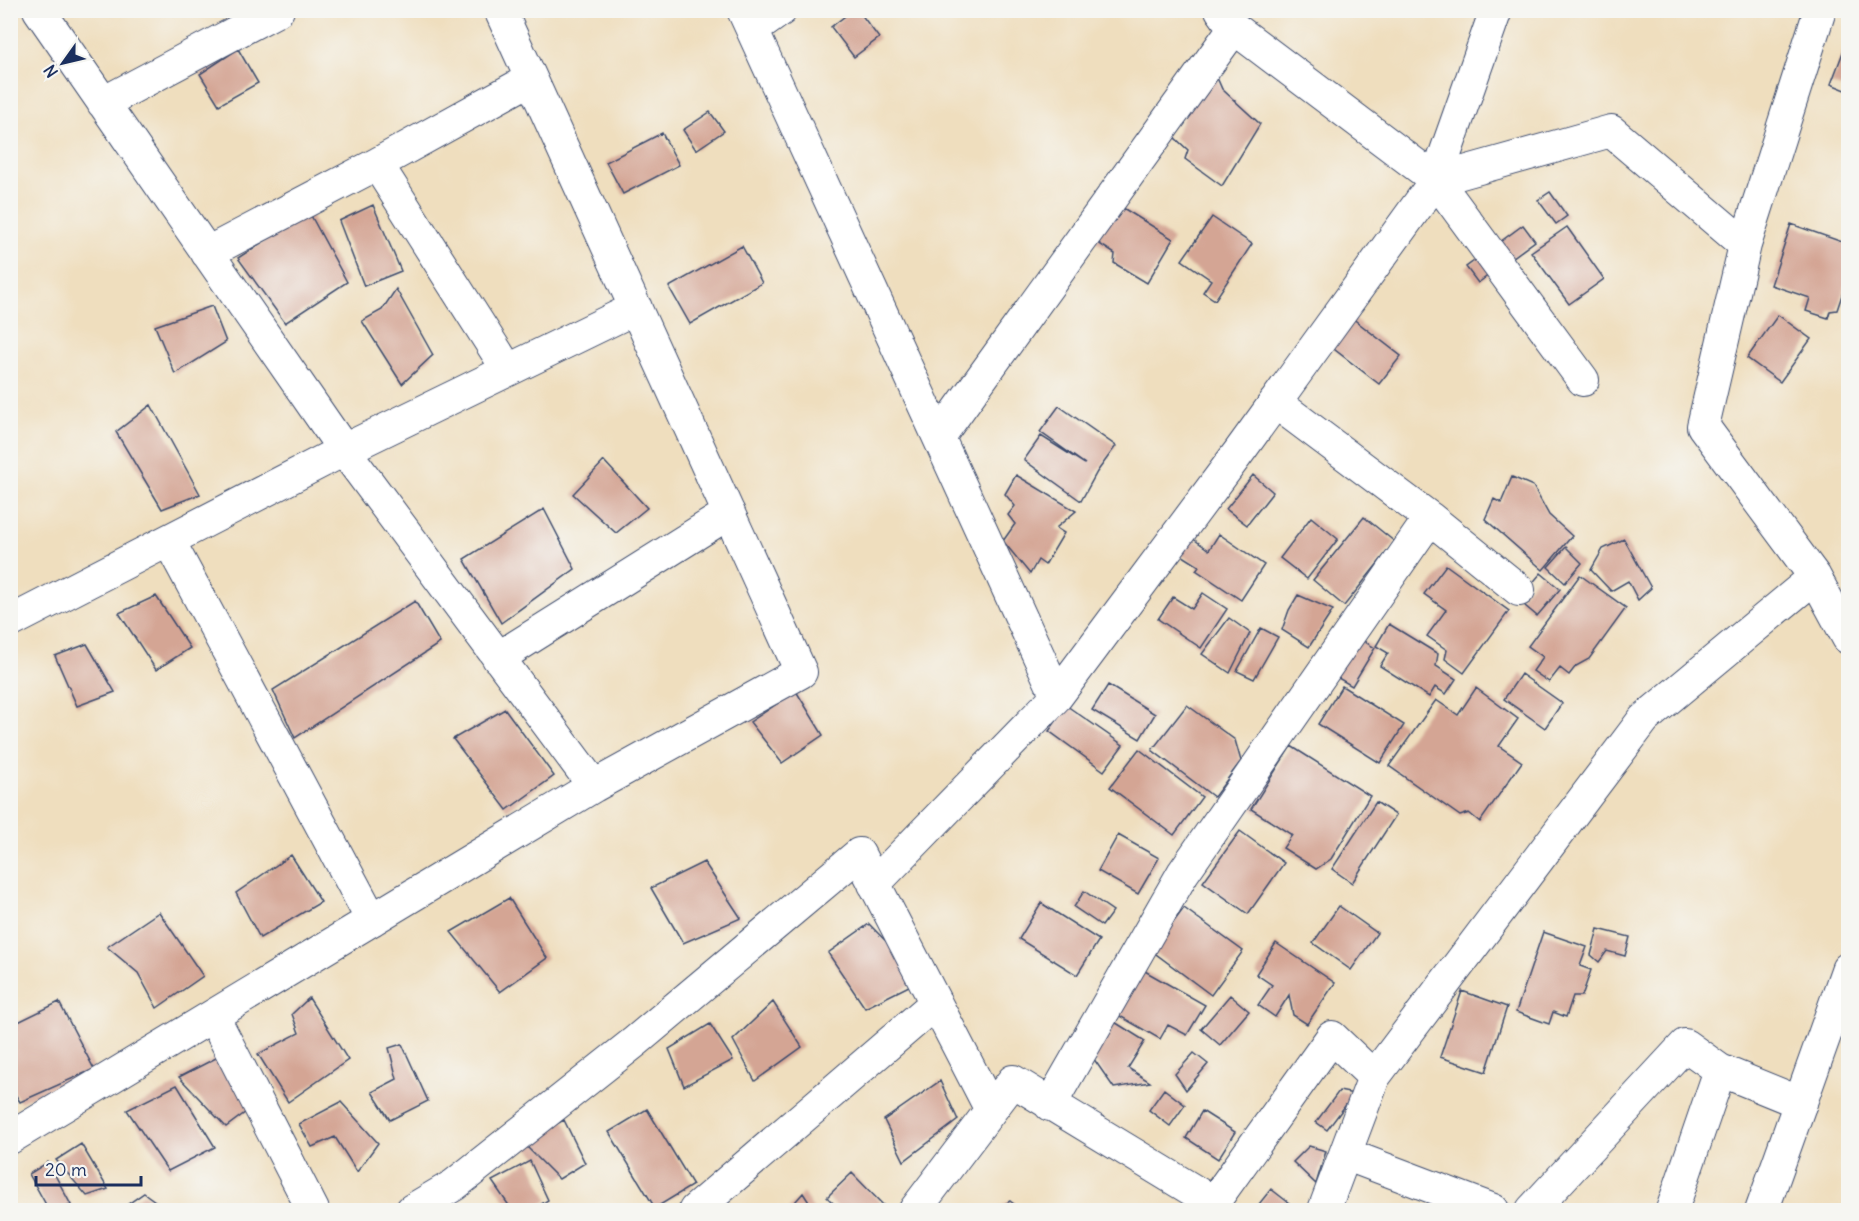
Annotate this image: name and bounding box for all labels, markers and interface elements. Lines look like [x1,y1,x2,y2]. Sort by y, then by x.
north arrow [33,33,93,93]
text: N [39,61,62,82]
scale bar [36,1149,141,1187]
text: 20 m [45,1158,87,1181]

